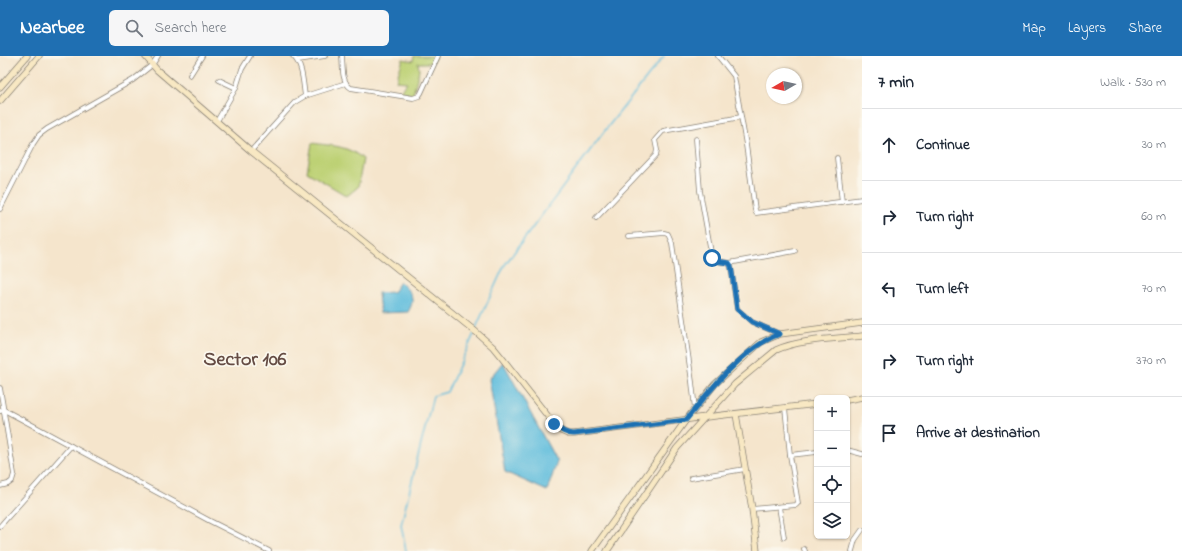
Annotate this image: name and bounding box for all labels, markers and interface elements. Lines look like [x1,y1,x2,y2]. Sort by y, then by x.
search box [109,10,389,46]
text: Nearbee [20,15,85,42]
icon: search [123,17,145,39]
text: Search here [155,17,226,39]
text: Map [1022,18,1046,39]
text: Layers [1068,18,1106,39]
text: Share [1128,18,1162,39]
north arrow [766,68,802,104]
text: 7 min [878,70,914,95]
text: Walk · 530 m [1100,73,1166,92]
icon: ahead [878,134,900,156]
text: Continue [916,134,970,156]
text: 30 m [1142,135,1166,154]
icon: right [878,206,900,228]
text: Turn right [916,206,974,228]
text: 60 m [1141,207,1166,226]
route start [703,249,721,267]
icon: left [878,278,900,300]
text: Turn left [916,278,969,300]
text: 70 m [1142,279,1166,298]
district label: Sector 106 [204,346,287,375]
icon: right [878,350,900,372]
text: Turn right [916,350,974,372]
text: 370 m [1136,351,1166,370]
map controls [814,395,850,539]
button: + [814,395,850,431]
route end [545,415,563,433]
icon: arrive [878,422,900,444]
text: Arrive at destination [916,422,1040,444]
button: − [814,431,850,467]
button: locate [814,467,850,503]
button: layers [814,503,850,539]

